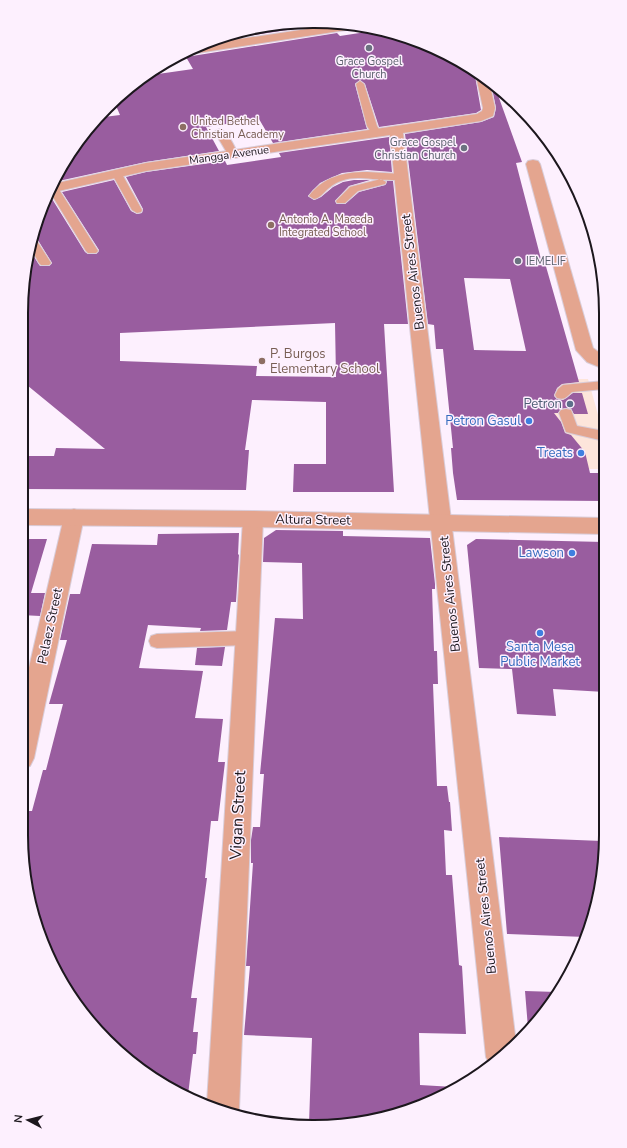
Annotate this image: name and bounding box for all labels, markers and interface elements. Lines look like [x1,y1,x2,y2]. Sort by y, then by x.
marker: Grace Gospel Church [364,43,374,53]
place label: Grace Gospel Church [336,54,403,82]
place label: United Bethel Christian Academy [191,114,284,142]
marker: United Bethel Christian Academy [178,122,188,132]
place label: Grace Gospel Christian Church [374,135,457,163]
street label: Mangga Avenue [188,142,270,168]
marker: Grace Gospel Christian Church [459,143,469,153]
place label: Antonio A. Maceda Integrated School [279,212,373,240]
street label: Buenos Aires Street [397,213,429,331]
marker: Antonio A. Maceda Integrated School [266,220,276,230]
place label: IEMELIF [526,254,566,269]
marker: IEMELIF [513,256,523,266]
place label: P. Burgos Elementary School [270,345,380,378]
marker: P. Burgos Elementary School [257,356,267,366]
place label: Petron [523,395,562,413]
marker: Petron [565,399,575,409]
place label: Petron Gasul [445,412,521,430]
marker: Petron Gasul [524,416,534,426]
place label: Treats [537,444,573,462]
marker: Treats [576,448,586,458]
street label: Altura Street [275,510,351,530]
street label: Buenos Aires Street [435,535,465,653]
place label: Lawson [518,544,564,562]
marker: Lawson [567,548,577,558]
street label: Pelaez Street [33,586,67,666]
marker: Santa Mesa Public Market [535,628,545,638]
place label: Santa Mesa Public Market [500,638,580,671]
street label: Vigan Street [225,769,251,861]
street label: Buenos Aires Street [471,857,501,975]
north arrow [8,1100,48,1140]
text: N [11,1114,27,1124]

